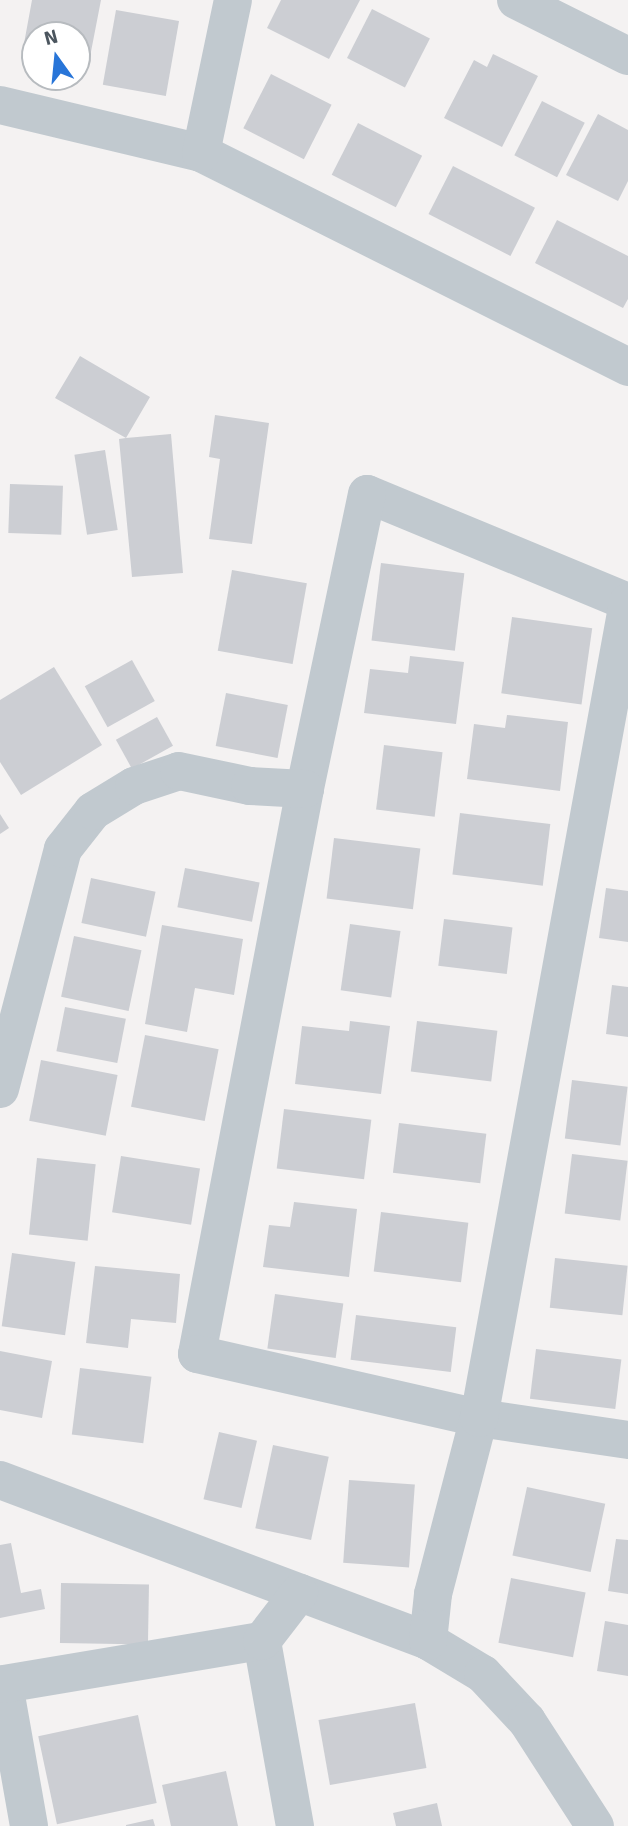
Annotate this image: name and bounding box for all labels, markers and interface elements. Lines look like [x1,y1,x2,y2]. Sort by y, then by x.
north arrow [21,21,91,91]
text: N [42,24,61,51]

